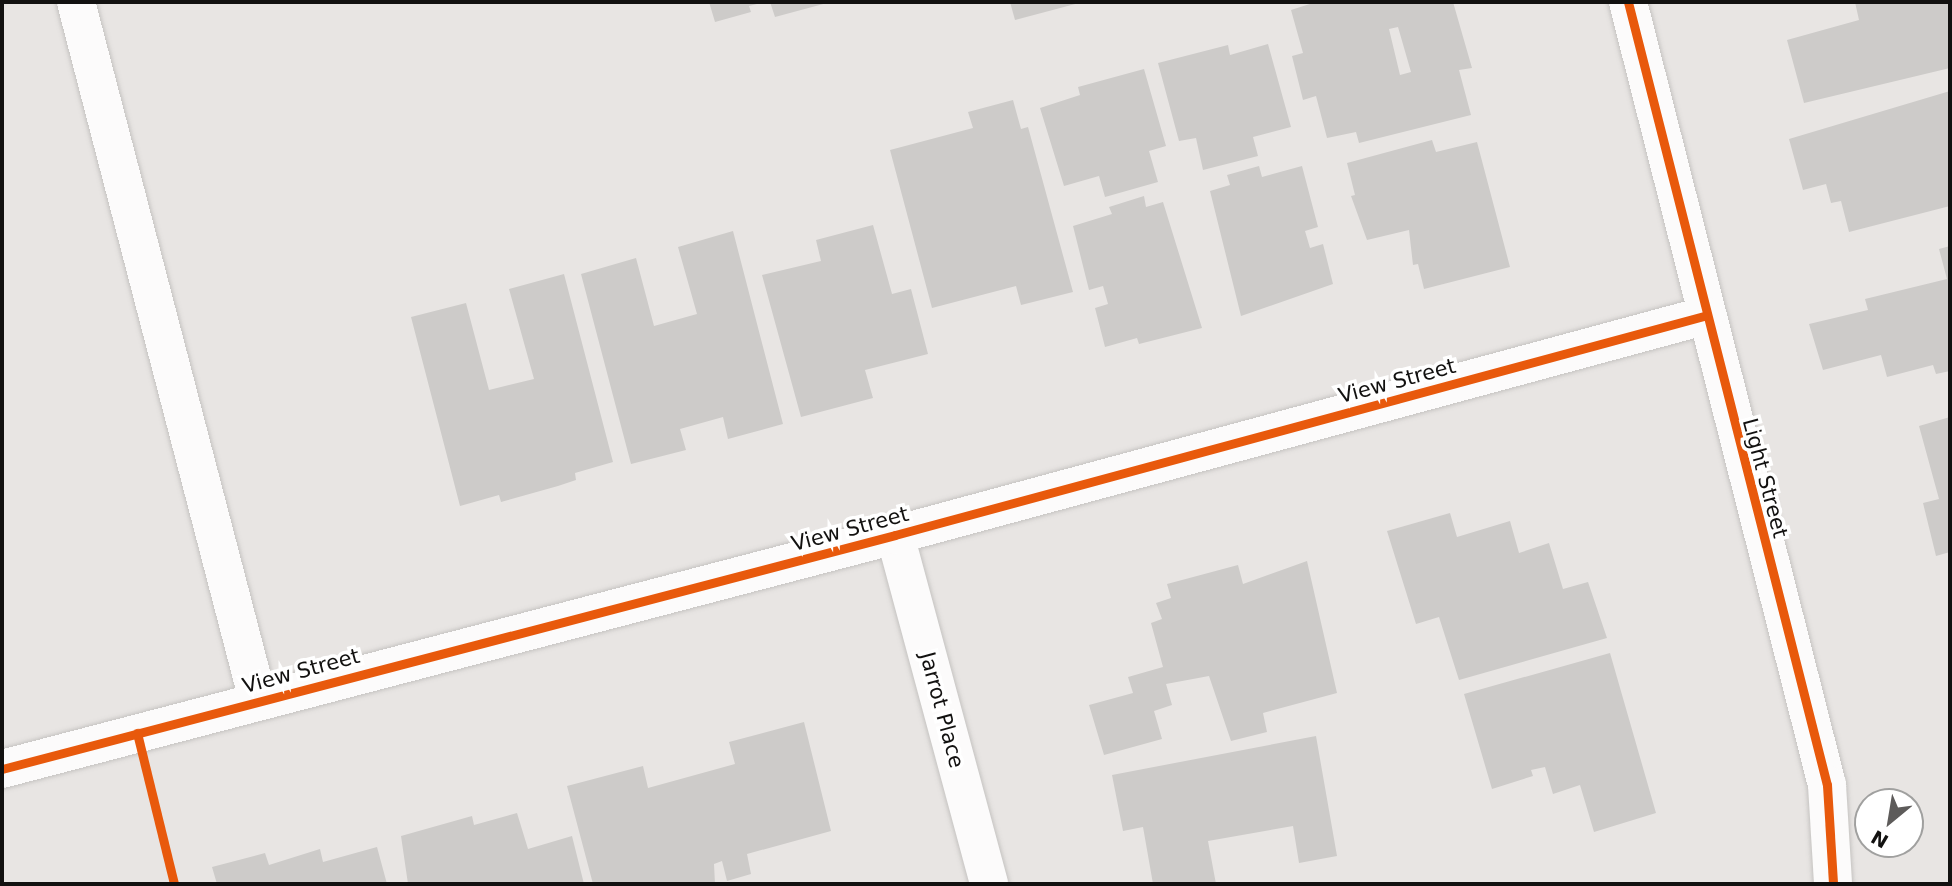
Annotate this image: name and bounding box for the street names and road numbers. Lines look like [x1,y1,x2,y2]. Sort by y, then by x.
street label: View Street [1336,353,1458,409]
street label: Light Street [1737,415,1793,541]
street label: View Street [789,501,911,557]
street label: View Street [240,643,362,699]
street label: Jarrot Place [914,649,970,771]

